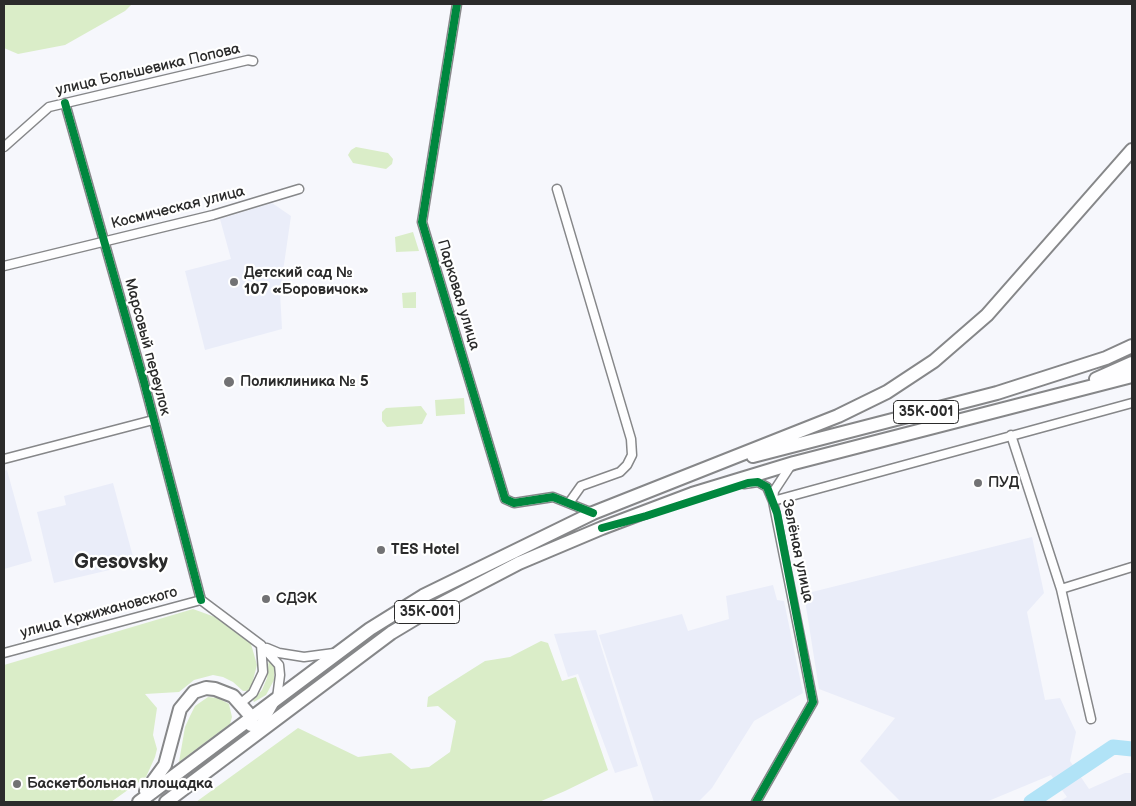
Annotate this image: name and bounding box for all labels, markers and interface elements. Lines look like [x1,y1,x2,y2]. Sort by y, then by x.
street label: улица Большевика Попова [54,40,242,100]
street label: Космическая улица [109,183,247,233]
street label: Парковая улица [433,238,483,352]
place label: Детский сад № 107 «Боровичок» [244,264,369,299]
street label: Марсовый переулок [120,276,174,418]
marker: Детский сад № 107 «Боровичок» [228,276,240,288]
place label: Поликлиника № 5 [240,373,369,391]
marker: Поликлиника № 5 [222,375,236,389]
road number: 35К-001 [894,401,958,424]
place label: ПУД [988,474,1019,492]
marker: ПУД [972,477,984,489]
street label: Зелёная улица [777,498,817,604]
place label: TES Hotel [391,541,459,559]
marker: TES Hotel [375,544,387,556]
district label: Gresovsky [74,551,168,575]
street label: улица Кржижановского [19,583,179,643]
place label: СДЭК [276,590,317,608]
marker: СДЭК [260,593,272,605]
road number: 35К-001 [394,600,460,624]
place label: Баскетбольная площадка [27,775,213,793]
marker: Баскетбольная площадка [11,778,23,790]

